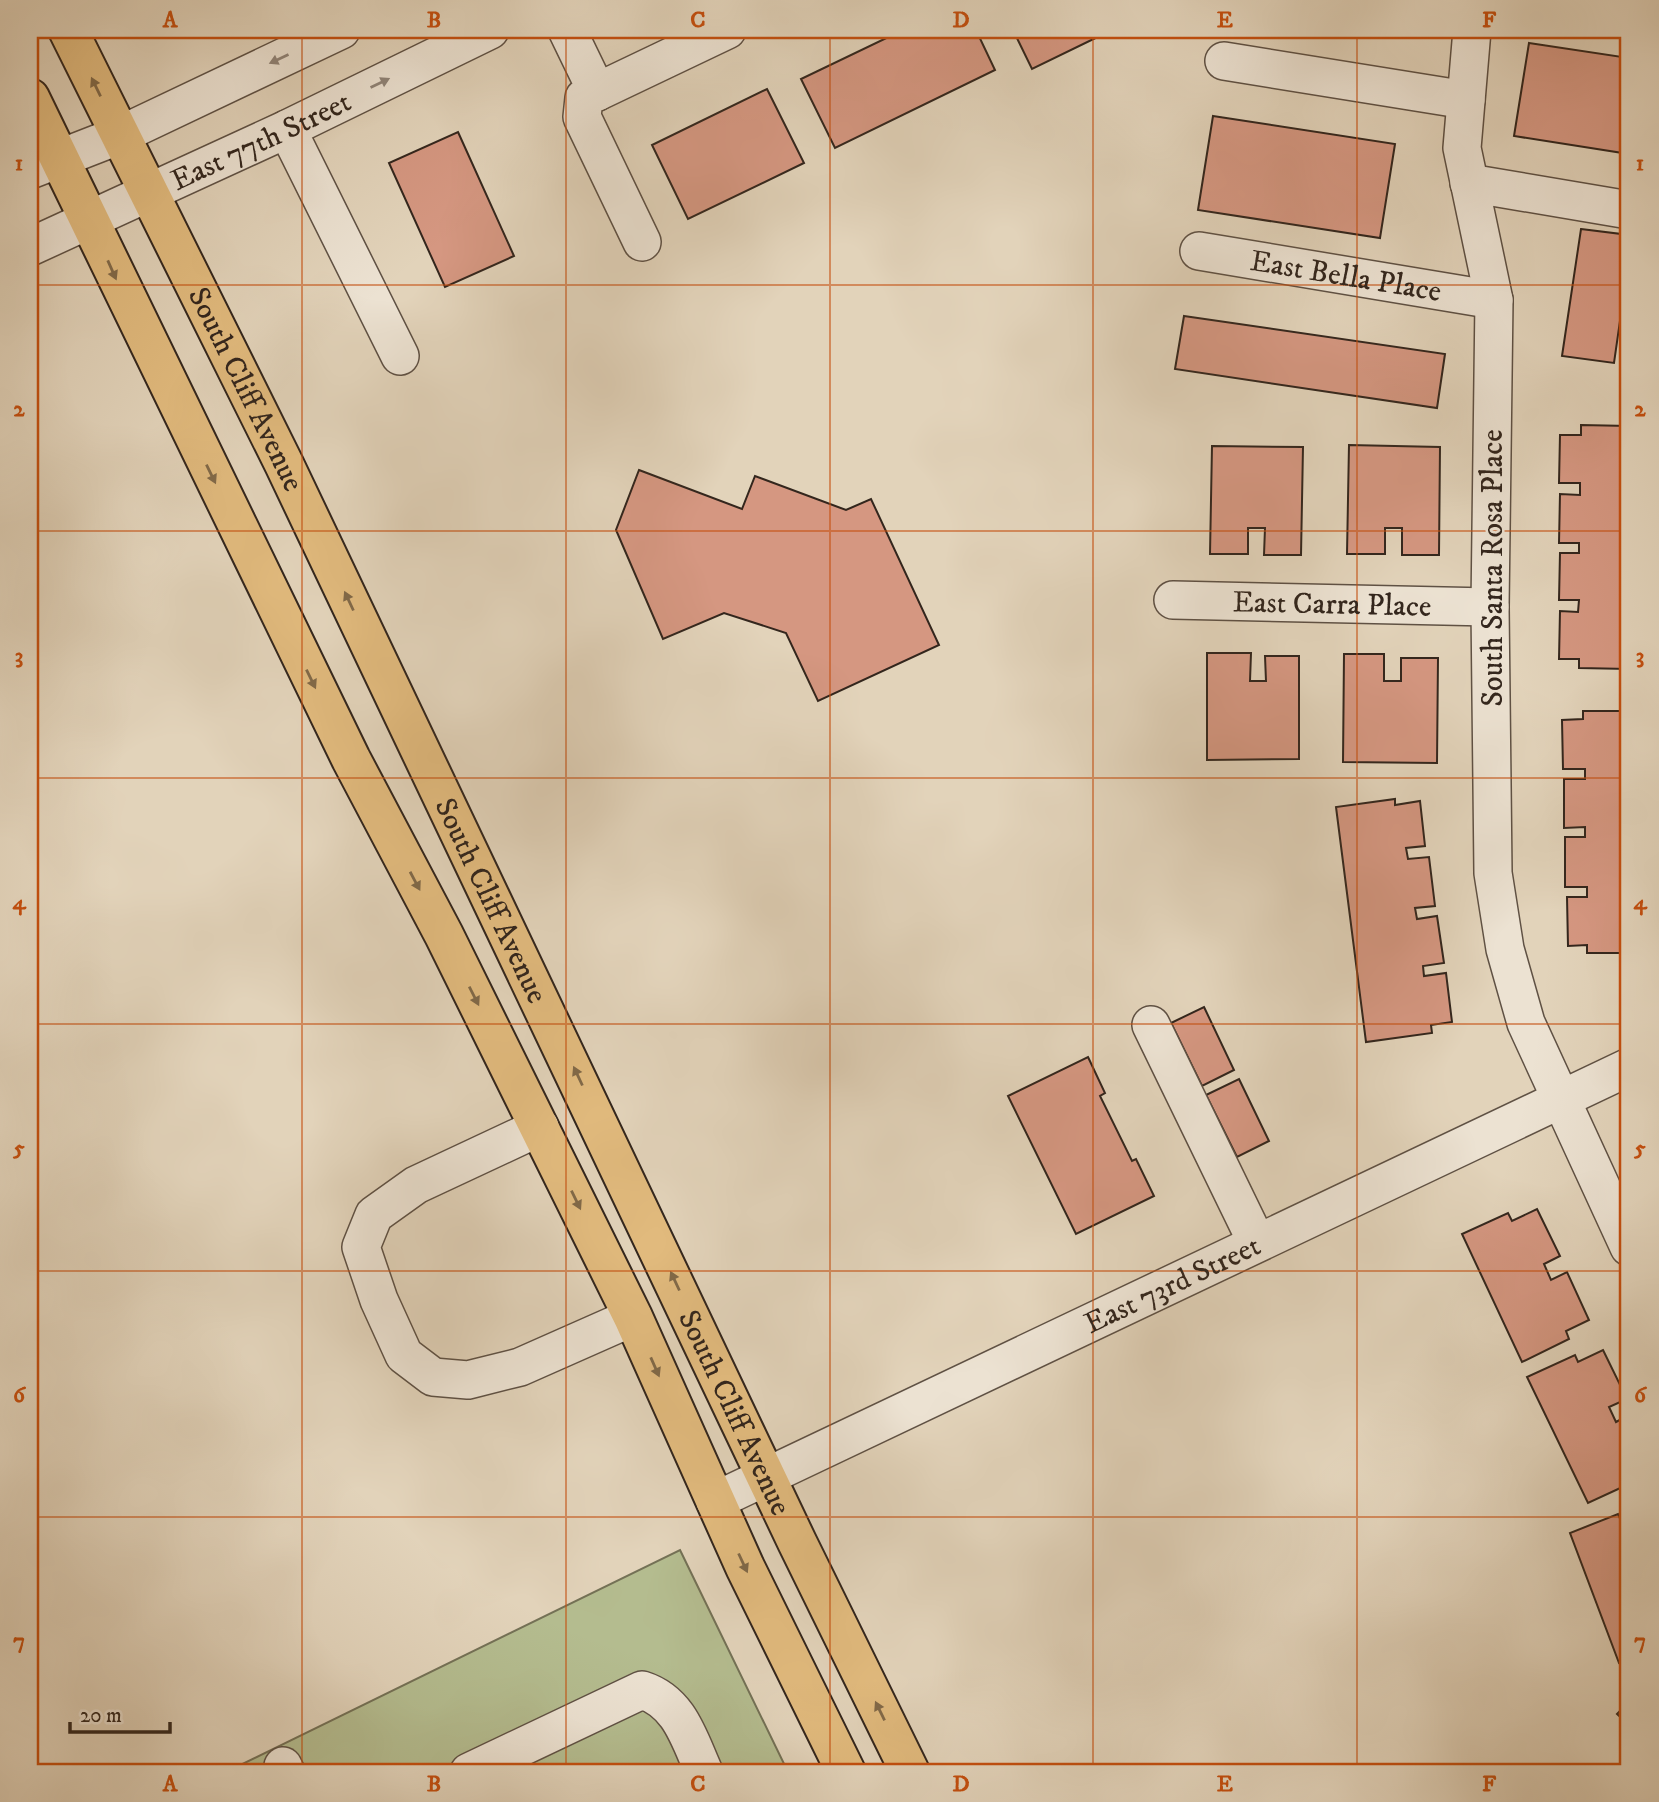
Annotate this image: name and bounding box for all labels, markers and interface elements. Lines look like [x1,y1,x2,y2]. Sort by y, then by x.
text: A [162,6,179,35]
text: B [427,6,441,35]
text: C [690,6,706,35]
text: D [952,6,970,35]
text: E [1217,6,1233,35]
text: F [1482,6,1497,35]
one-way arrow [269,53,289,65]
one-way arrow [91,77,102,97]
one-way arrow [370,78,390,89]
street label: East 77th Street [165,84,357,200]
text: 1 [15,149,23,178]
text: 1 [1636,149,1644,178]
street label: East Bella Place [1247,243,1444,311]
one-way arrow [106,260,118,280]
street label: South Cliff Avenue [179,282,311,498]
text: 2 [13,395,25,424]
text: 2 [1634,395,1646,424]
street label: South Santa Rosa Place [1475,429,1512,707]
one-way arrow [206,464,217,484]
street label: East Carra Place [1232,584,1432,626]
one-way arrow [343,591,355,611]
text: 3 [15,642,23,671]
text: 3 [1636,642,1644,671]
one-way arrow [306,669,317,689]
street label: South Cliff Avenue [426,792,555,1010]
one-way arrow [410,871,421,891]
text: 4 [12,888,27,917]
text: 4 [1633,888,1648,917]
one-way arrow [469,986,480,1006]
one-way arrow [572,1066,583,1086]
text: 5 [12,1134,25,1163]
text: 5 [1633,1134,1646,1163]
one-way arrow [570,1190,581,1210]
street label: East 73rd Street [1079,1228,1267,1343]
one-way arrow [669,1271,681,1291]
street label: South Cliff Avenue [669,1304,799,1522]
one-way arrow [650,1356,661,1377]
text: 6 [13,1381,27,1410]
text: 6 [1634,1381,1648,1410]
one-way arrow [738,1552,749,1573]
text: 7 [13,1627,25,1656]
text: 7 [1634,1627,1646,1656]
scale bar [70,1690,170,1734]
one-way arrow [875,1701,886,1721]
text: 20 m [80,1703,122,1729]
text: A [162,1770,179,1799]
text: B [427,1770,441,1799]
text: C [690,1770,706,1799]
text: D [952,1770,970,1799]
text: E [1217,1770,1233,1799]
text: F [1482,1770,1497,1799]

